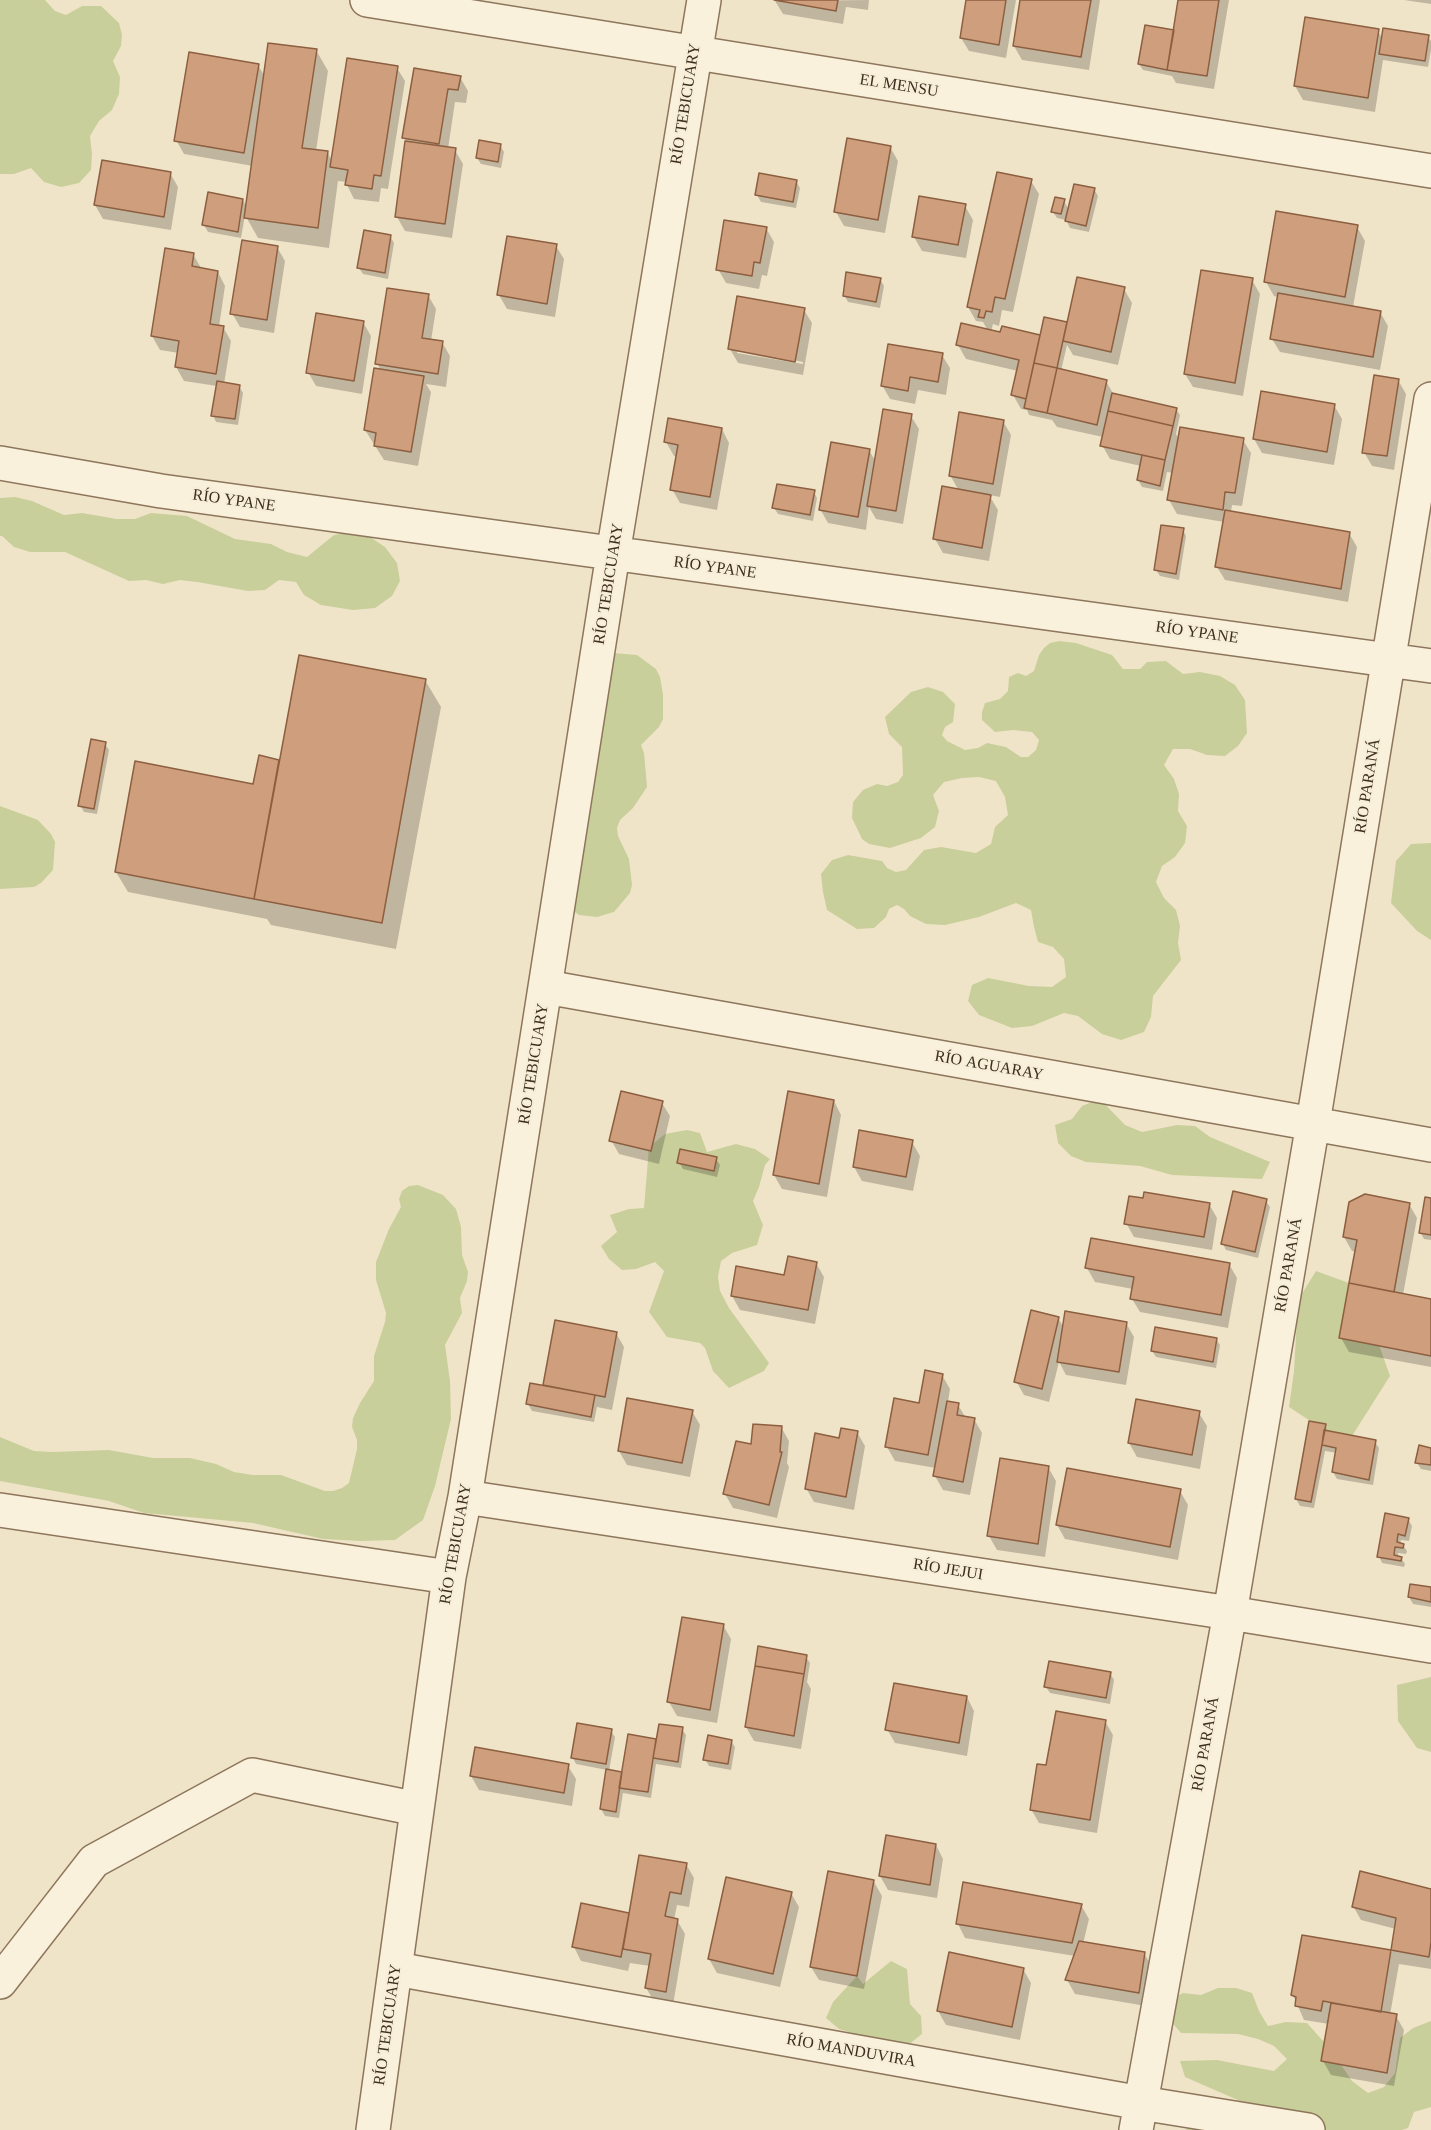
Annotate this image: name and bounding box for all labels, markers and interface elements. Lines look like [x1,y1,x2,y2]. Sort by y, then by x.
street label: RÍO TEBICUARY [667,42,705,166]
street label: EL MENSU [858,70,940,102]
street label: RÍO YPANE [191,486,277,516]
street label: RÍO TEBICUARY [590,522,628,646]
street label: RÍO YPANE [672,553,758,583]
street label: RÍO YPANE [1154,618,1240,648]
street label: RÍO PARANÁ [1351,737,1385,835]
street label: RÍO TEBICUARY [515,1002,553,1126]
street label: RÍO AGUARAY [933,1047,1045,1085]
street label: RÍO PARANÁ [1271,1216,1307,1314]
street label: RÍO TEBICUARY [436,1482,476,1606]
street label: RÍO JEJUI [912,1555,984,1585]
street label: RÍO PARANÁ [1188,1695,1224,1793]
street label: RÍO TEBICUARY [370,1963,406,2087]
street label: RÍO MANDUVIRA [785,2030,917,2072]

